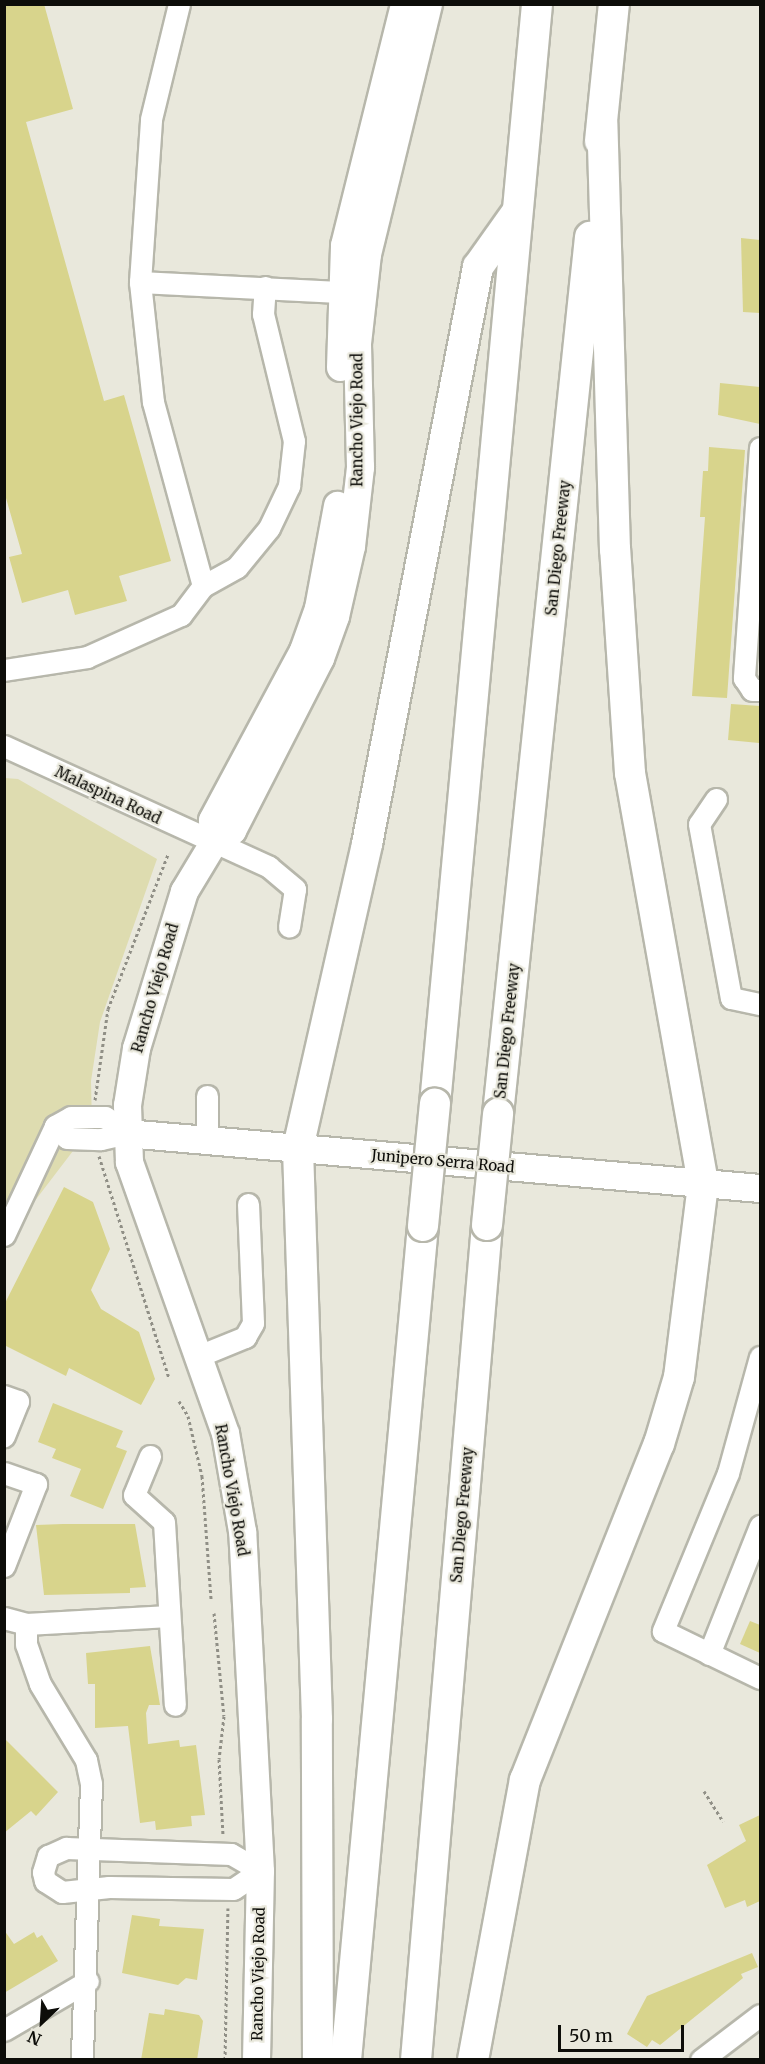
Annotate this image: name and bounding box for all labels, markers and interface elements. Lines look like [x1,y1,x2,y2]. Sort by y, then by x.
street label: Rancho Viejo Road [348,353,366,487]
street label: San Diego Freeway [542,479,574,617]
street label: Malaspina Road [52,763,164,827]
street label: Rancho Viejo Road [128,921,182,1055]
street label: San Diego Freeway [491,962,523,1100]
street label: Junipero Serra Road [371,1146,515,1176]
street label: Rancho Viejo Road [212,1423,252,1557]
street label: San Diego Freeway [447,1446,477,1584]
street label: Rancho Viejo Road [248,1907,268,2041]
north arrow [12,1992,72,2052]
scale bar [561,2013,687,2051]
text: 50 m [569,2024,613,2047]
text: N [24,2027,44,2050]

